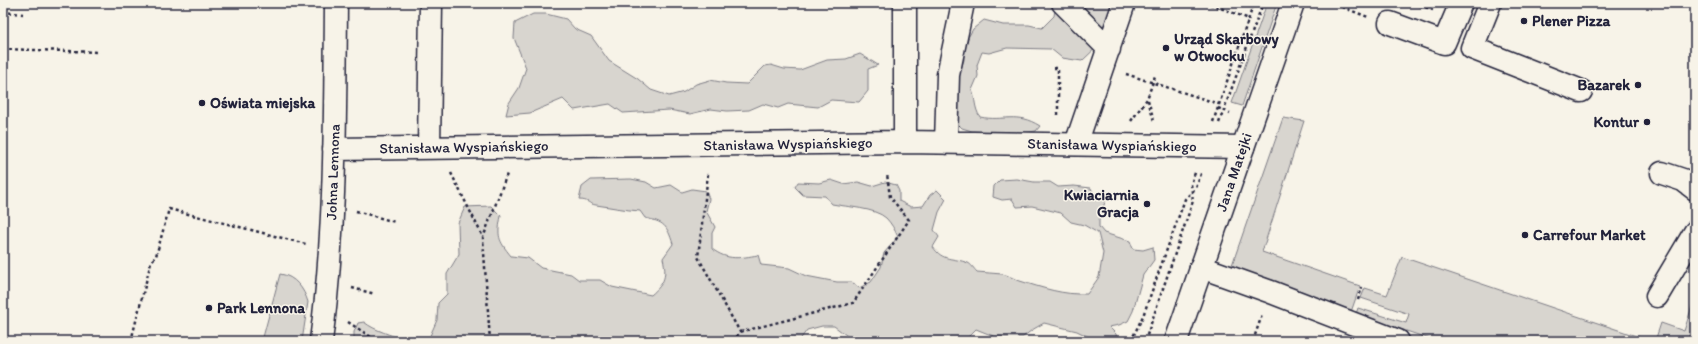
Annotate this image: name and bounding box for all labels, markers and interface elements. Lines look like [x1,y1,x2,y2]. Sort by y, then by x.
place label: Plener Pizza [1532,12,1611,30]
marker: Plener Pizza [1519,16,1529,26]
place label: Urząd Skarbowy w Otwocku [1174,30,1279,65]
marker: Urząd Skarbowy w Otwocku [1161,43,1171,53]
place label: Bazarek [1578,76,1630,94]
marker: Bazarek [1633,80,1643,90]
place label: Oświata miejska [210,94,315,113]
marker: Oświata miejska [197,98,207,108]
place label: Kontur [1594,113,1640,131]
marker: Kontur [1642,117,1652,127]
street label: Johna Lennona [322,123,344,220]
street label: Jana Matejki [1212,130,1256,214]
street label: Stanisława Wyspiańskiego [703,134,873,154]
street label: Stanisława Wyspiańskiego [1027,135,1197,155]
street label: Stanisława Wyspiańskiego [379,137,549,157]
place label: Kwiaciarnia Gracja [1064,186,1140,222]
marker: Kwiaciarnia Gracja [1142,199,1152,209]
place label: Carrefour Market [1533,226,1646,244]
marker: Carrefour Market [1520,230,1530,240]
place label: Park Lennona [217,299,305,317]
marker: Park Lennona [204,303,214,313]

